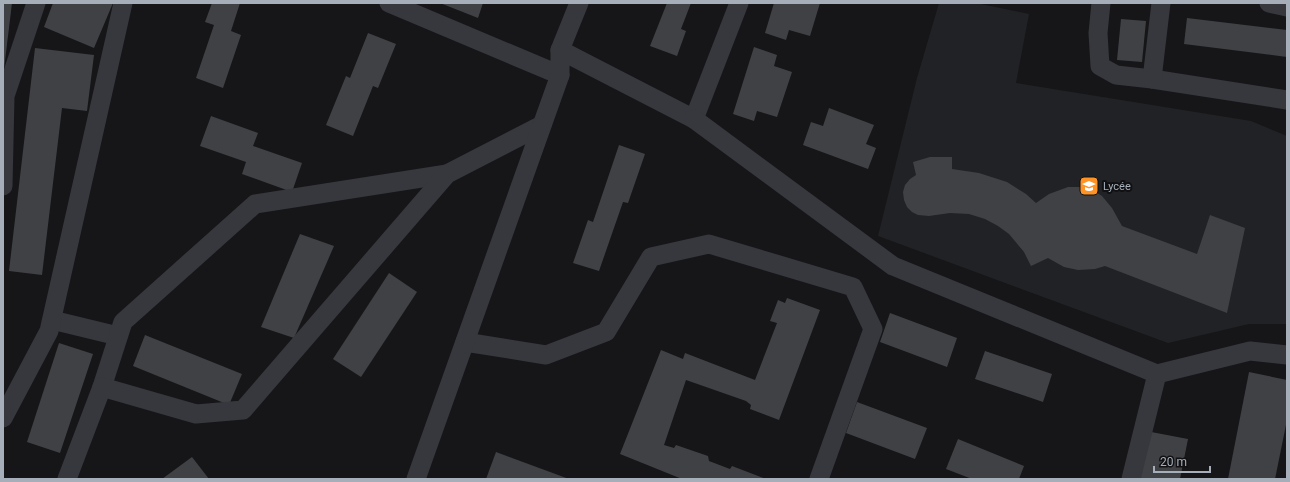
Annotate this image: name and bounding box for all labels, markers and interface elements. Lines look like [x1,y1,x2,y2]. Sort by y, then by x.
school or university icon: Lycée [1078,175,1100,197]
place label: Lycée [1103,180,1131,193]
scale bar [1154,448,1210,474]
text: 20 m [1160,455,1187,469]

